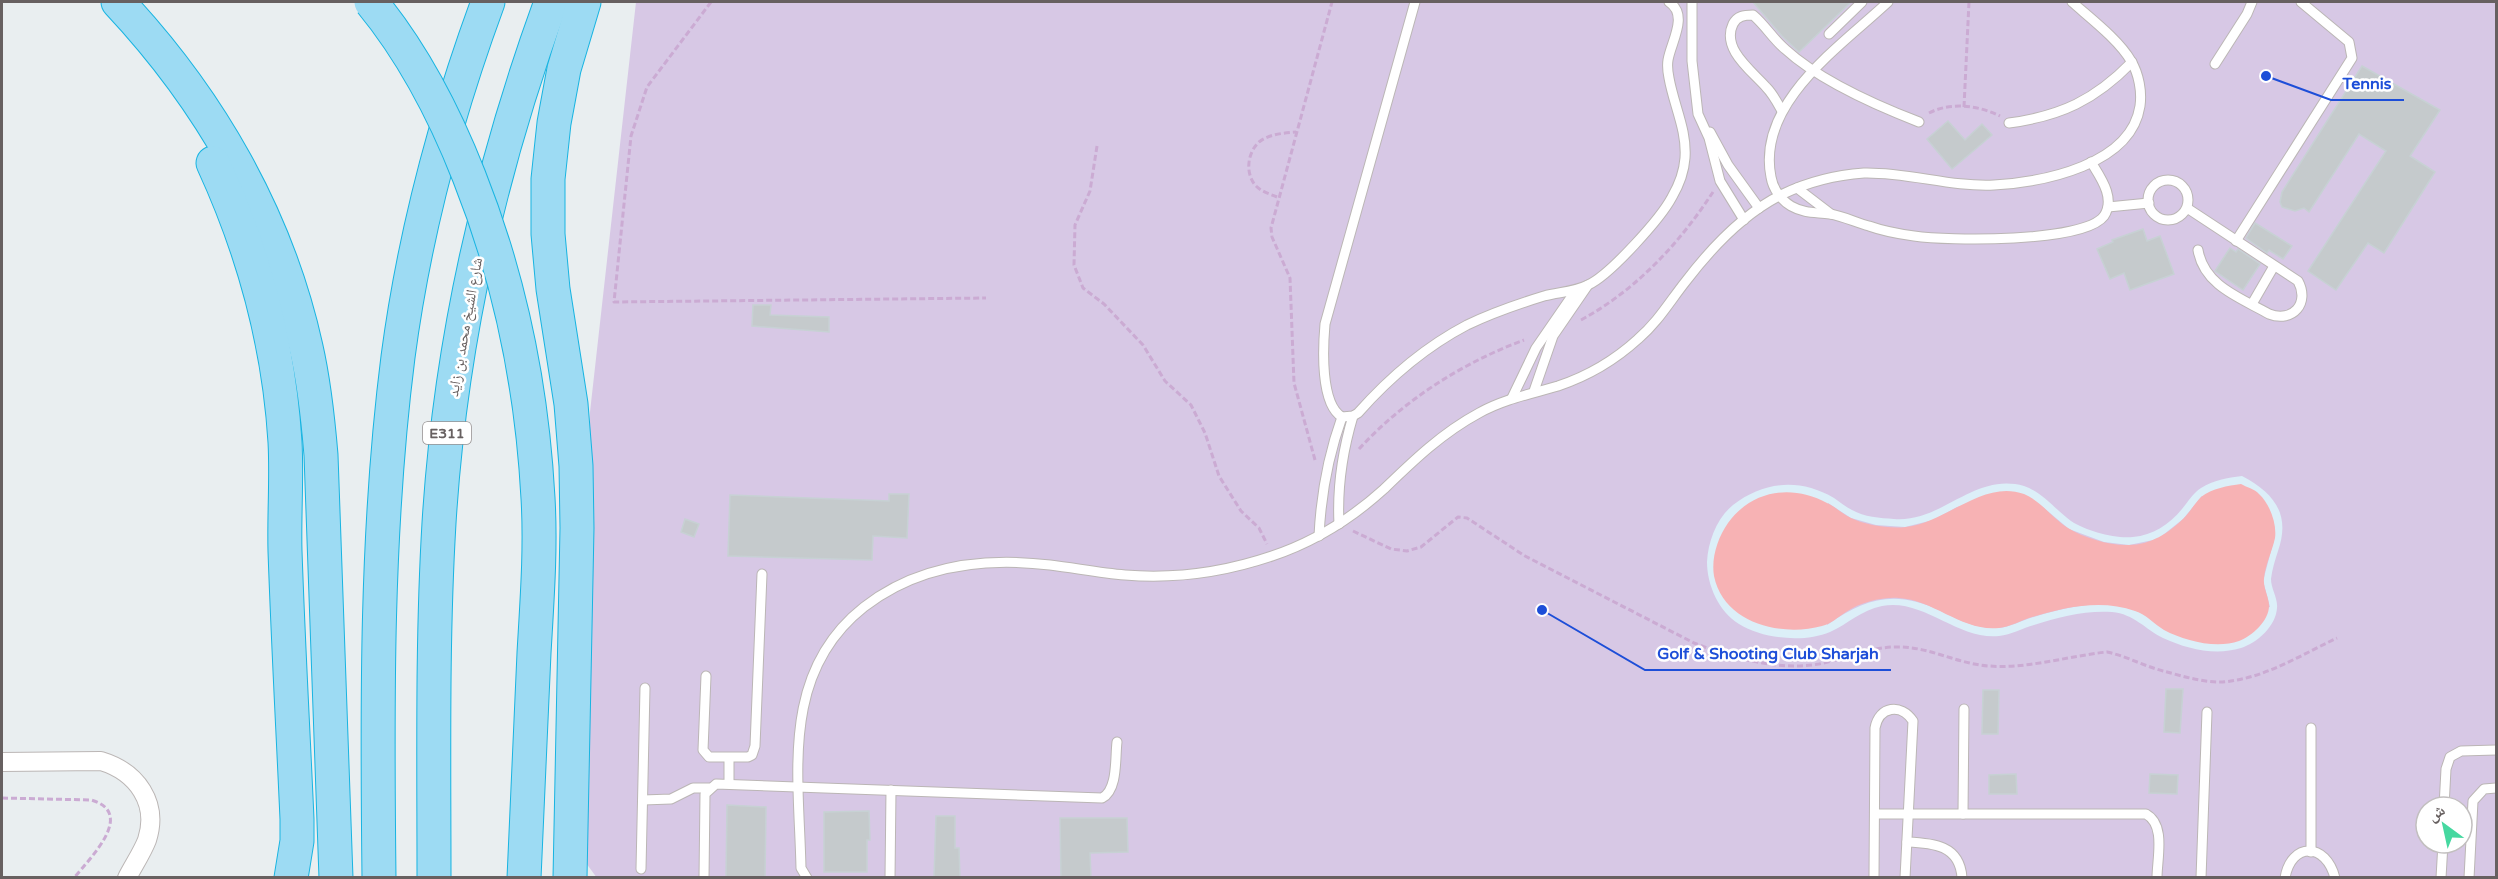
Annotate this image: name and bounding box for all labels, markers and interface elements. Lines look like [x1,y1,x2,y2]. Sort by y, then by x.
callout: Tennis [2331,66,2404,100]
text: Tennis [2342,74,2392,94]
street label: شارع الشيخ محمد بن زايد [444,256,487,398]
road number: E311 [423,422,471,444]
callout: Golf & Shooting Club Sharjah [1645,636,1891,670]
text: Golf & Shooting Club Sharjah [1657,644,1879,664]
north arrow [2414,795,2474,855]
text: ش [2424,800,2449,826]

